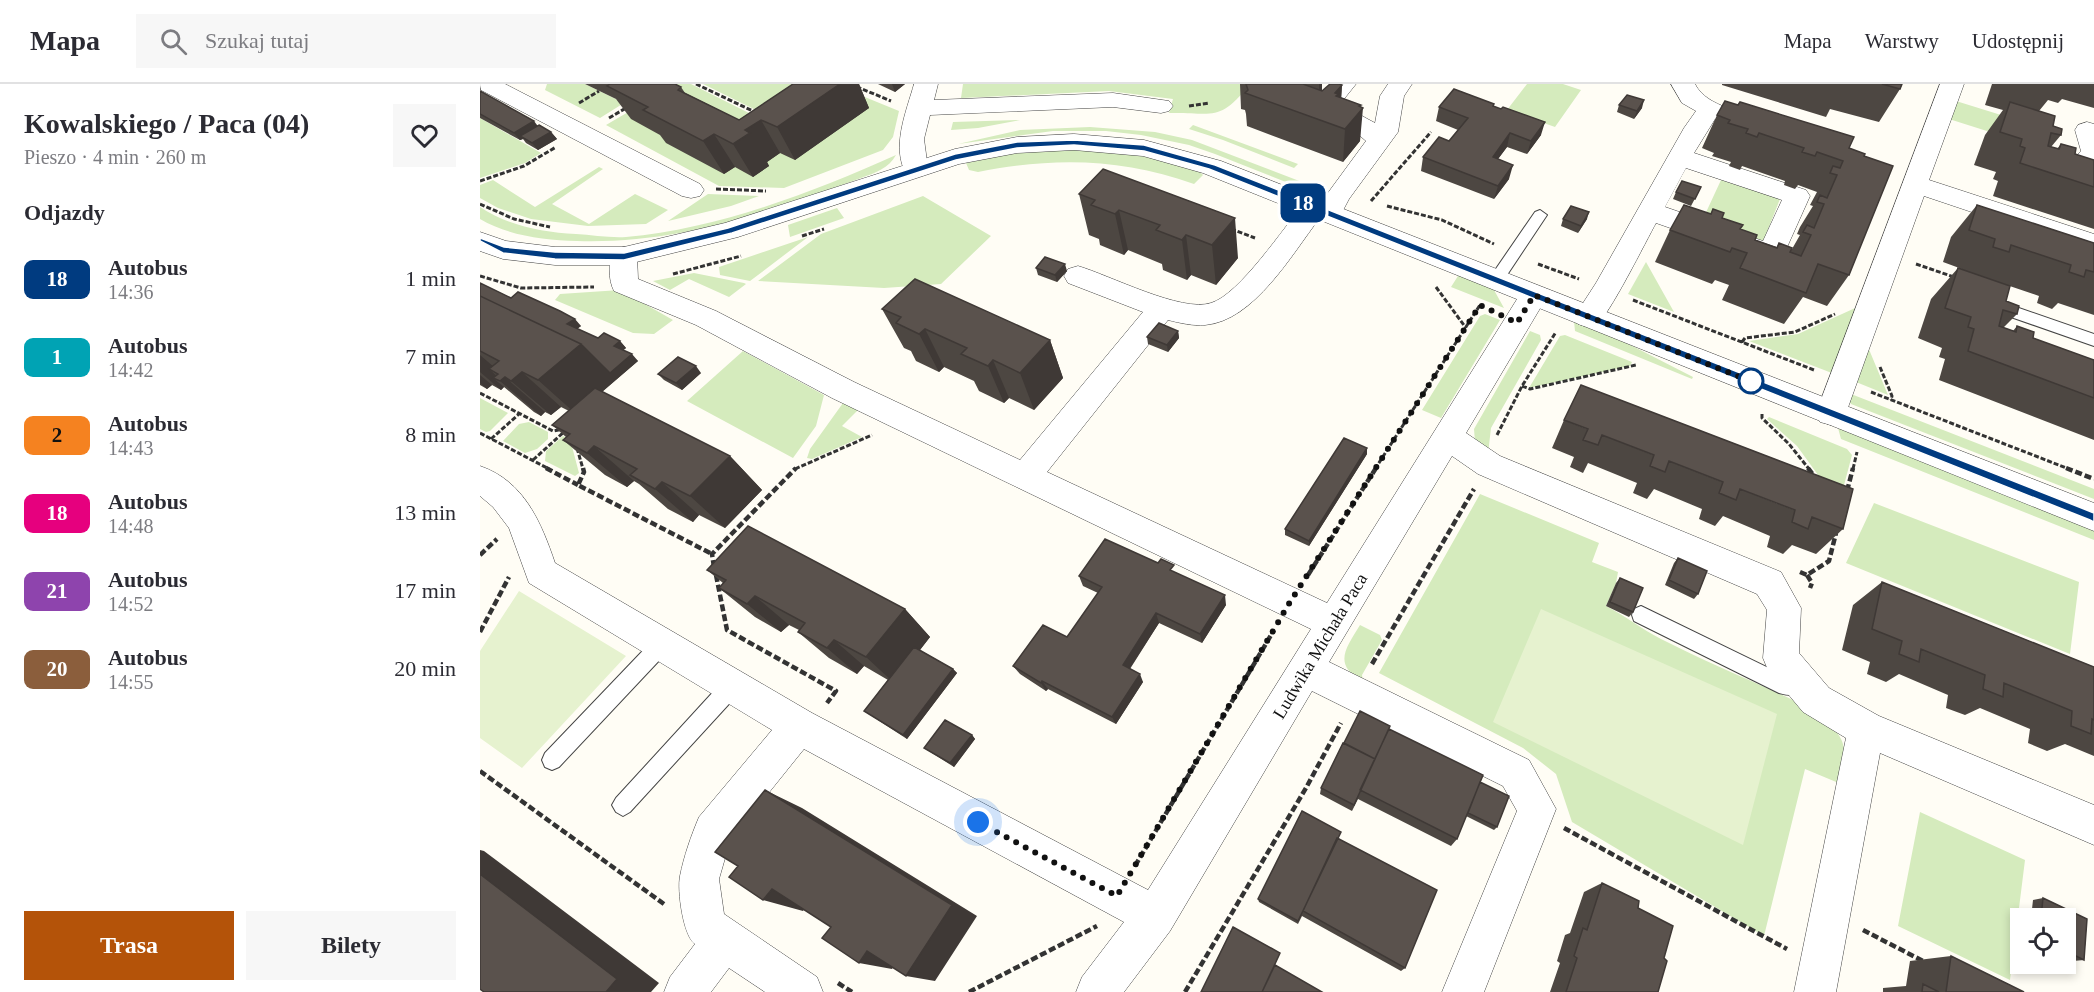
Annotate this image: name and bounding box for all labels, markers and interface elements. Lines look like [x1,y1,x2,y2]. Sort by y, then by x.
search box [136,14,556,68]
text: Mapa [30,25,100,56]
icon: search [157,25,190,58]
text: Szukaj tutaj [205,28,309,53]
text: Mapa [1784,29,1832,53]
text: Warstwy [1865,29,1939,53]
text: Udostępnij [1972,29,2064,53]
button: heart [393,104,456,167]
text: Kowalskiego / Paca (04) [24,108,309,139]
text: Pieszo · 4 min · 260 m [24,146,206,168]
line badge: 18 [1276,184,1330,222]
text: 18 [1293,191,1314,215]
text: Odjazdy [24,200,105,225]
text: Autobus [108,255,187,280]
text: 1 min [405,266,456,291]
text: 18 [47,267,68,291]
text: 14:36 [108,281,154,303]
text: Autobus [108,333,187,358]
text: 7 min [405,344,456,369]
text: 1 [52,345,62,369]
text: 14:42 [108,359,154,381]
unlabelled marker [1738,368,1764,394]
text: Autobus [108,411,187,436]
text: 8 min [405,422,456,447]
text: 2 [52,423,62,447]
text: 14:43 [108,437,154,459]
text: Autobus [108,489,187,514]
text: 13 min [394,500,456,525]
text: 18 [47,501,68,525]
text: 14:48 [108,515,154,537]
text: Autobus [108,567,187,592]
street label: Ludwika Michała Paca [1269,570,1371,722]
text: 17 min [394,578,456,603]
text: 21 [47,579,68,603]
text: 14:52 [108,593,154,615]
text: Autobus [108,645,187,670]
text: 20 min [394,656,456,681]
text: 20 [47,657,68,681]
text: 14:55 [108,671,154,693]
your location [963,807,993,837]
map controls [2010,908,2076,974]
button: locate [2010,908,2076,974]
button: Trasa [24,911,234,980]
button: Bilety [246,911,456,980]

